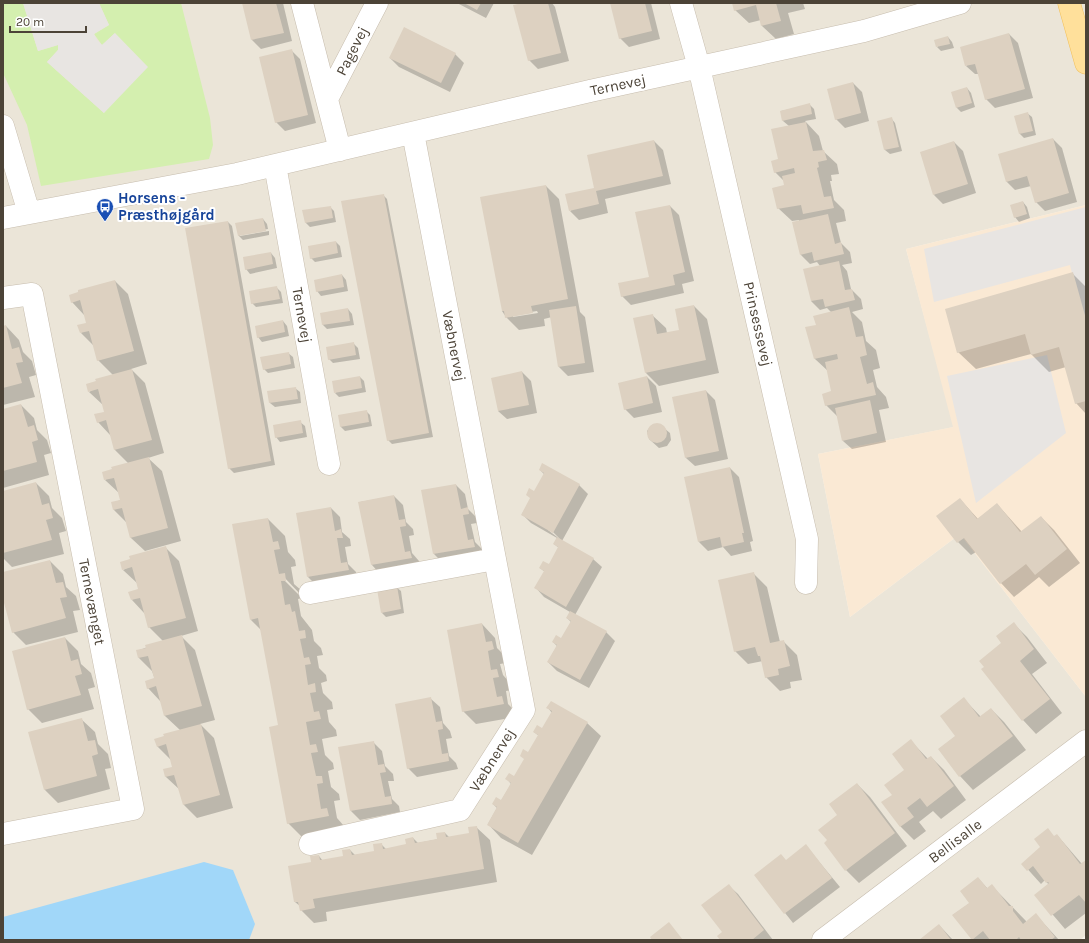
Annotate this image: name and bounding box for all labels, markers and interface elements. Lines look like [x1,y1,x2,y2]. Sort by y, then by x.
scale bar [10,8,86,34]
text: 20 m [16,15,44,29]
street label: Pagevej [332,23,372,79]
street label: Ternevej [589,70,647,100]
place label: Horsens - Præsthøjgård [118,189,215,224]
bus stop icon: Horsens - Præsthøjgård [95,197,115,222]
street label: Prinsessevej [740,280,776,368]
street label: Ternevej [288,286,316,344]
street label: Væbnervej [438,309,470,383]
street label: Ternevænget [75,557,109,647]
street label: Væbnervej [465,725,519,795]
street label: Bellisalle [925,815,985,867]

